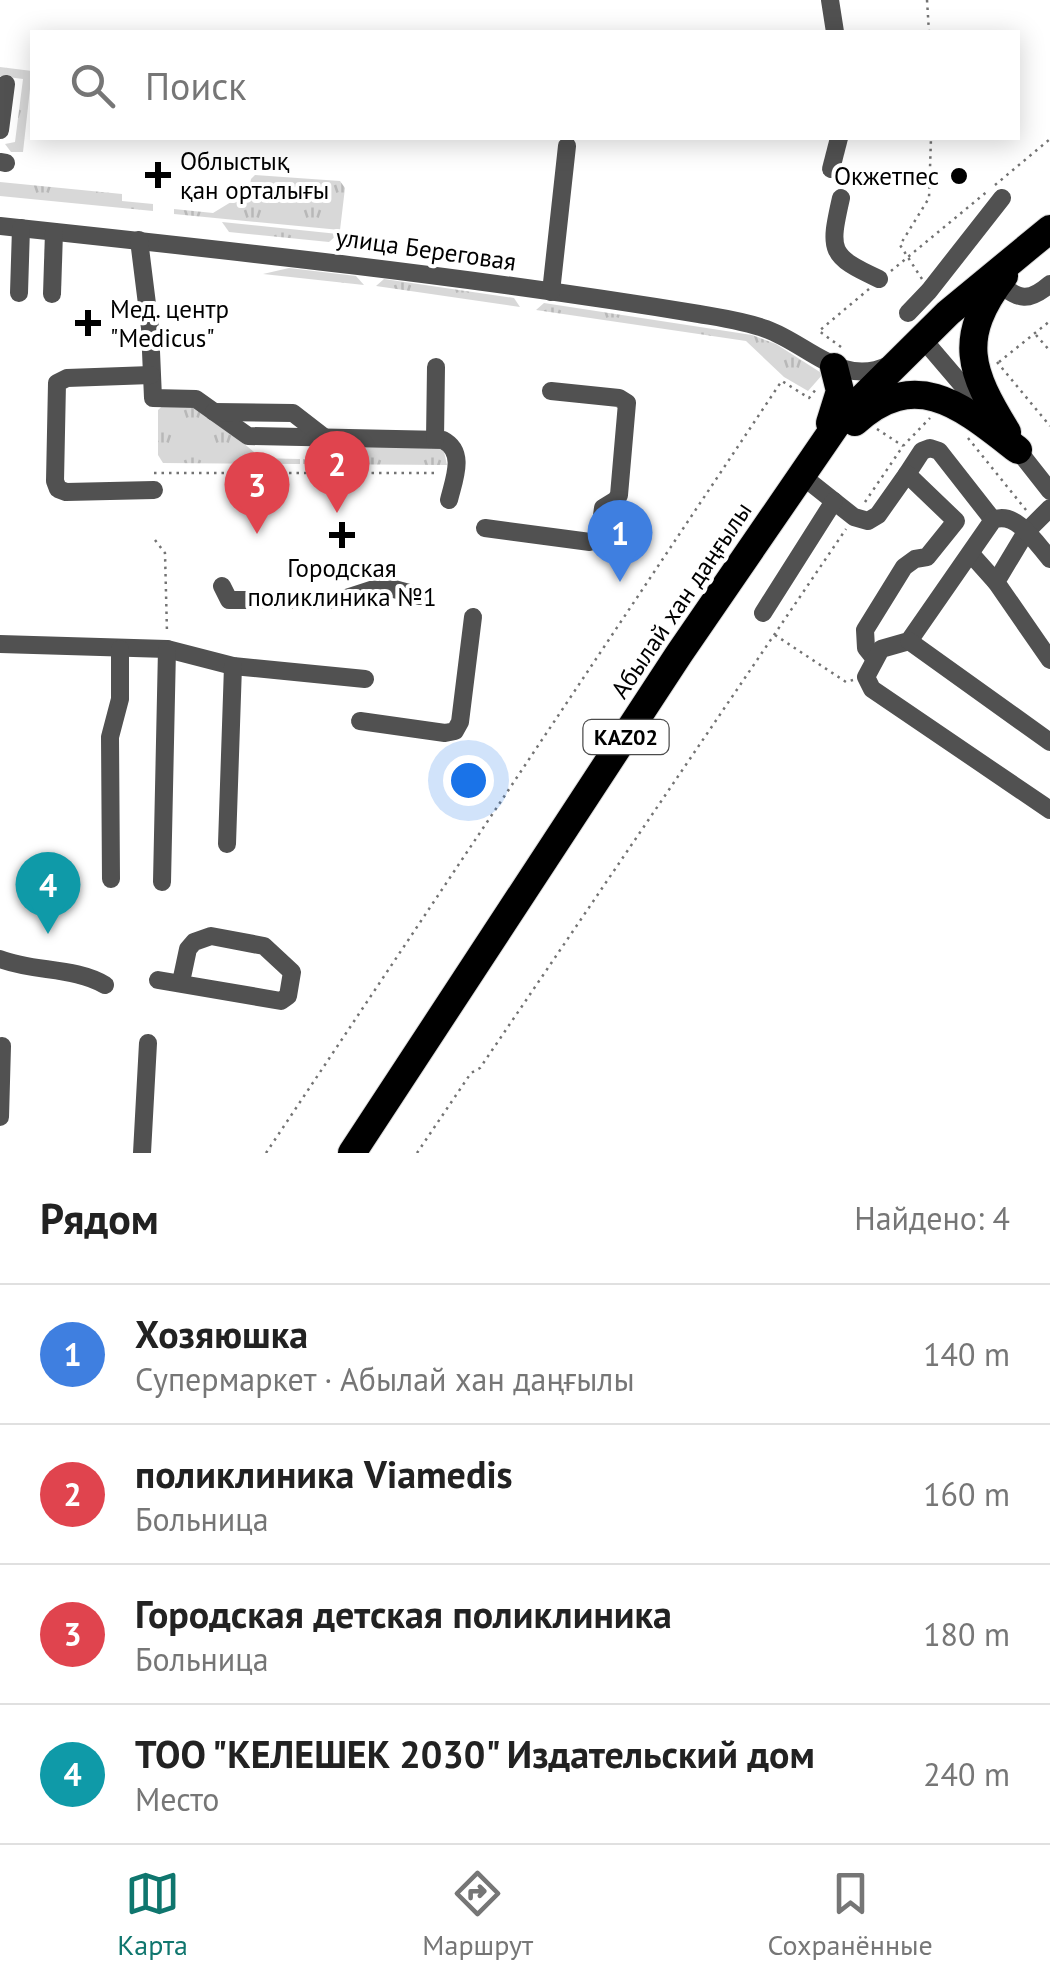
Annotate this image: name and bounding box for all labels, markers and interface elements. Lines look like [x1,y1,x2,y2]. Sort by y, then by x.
search box [30,30,1020,140]
icon: search [65,58,120,113]
text: Поиск [145,61,246,110]
place label: Облыстық қан орталығы [180,145,329,206]
place label: Окжетпес [834,160,939,192]
marker: Облыстық қан орталығы [145,162,171,188]
marker: Окжетпес [948,165,970,187]
street label: улица Береговая [334,220,518,278]
place label: Мед. центр "Medicus" [110,293,229,354]
marker: Мед. центр "Medicus" [75,310,101,336]
pin: 2 [304,430,370,513]
pin: 3 [224,452,290,534]
street label: Абылай хан даңғылы [603,496,759,704]
pin: 1 [588,500,652,582]
marker: Городская поликлиника №1 [329,522,355,548]
place label: Городская поликлиника №1 [247,552,437,613]
road number: KАZ02 [584,720,668,754]
your location [443,755,494,806]
pin: 4 [15,852,80,934]
text: Рядом [40,1191,159,1246]
text: Найдено: 4 [854,1197,1010,1239]
text: Хозяюшка [135,1309,308,1358]
text: 1 [63,1333,82,1375]
text: 140 m [923,1333,1010,1375]
text: Супермаркет · Абылай хан даңғылы [135,1358,635,1400]
text: поликлиника Viamedis [135,1449,513,1498]
text: 2 [63,1473,82,1515]
text: 160 m [923,1473,1010,1515]
text: Больница [135,1498,269,1540]
text: Городская детская поликлиника [135,1589,672,1638]
text: 3 [63,1613,82,1655]
text: 180 m [923,1613,1010,1655]
text: Больница [135,1638,269,1680]
text: ТОО "КЕЛЕШЕК 2030" Издательский дом [135,1729,815,1778]
text: 4 [63,1753,82,1795]
text: 240 m [923,1753,1010,1795]
text: Место [135,1778,220,1820]
tab: Карта [117,1866,188,1963]
tab: Маршрут [422,1866,533,1963]
tab: Сохранённые [768,1866,933,1963]

